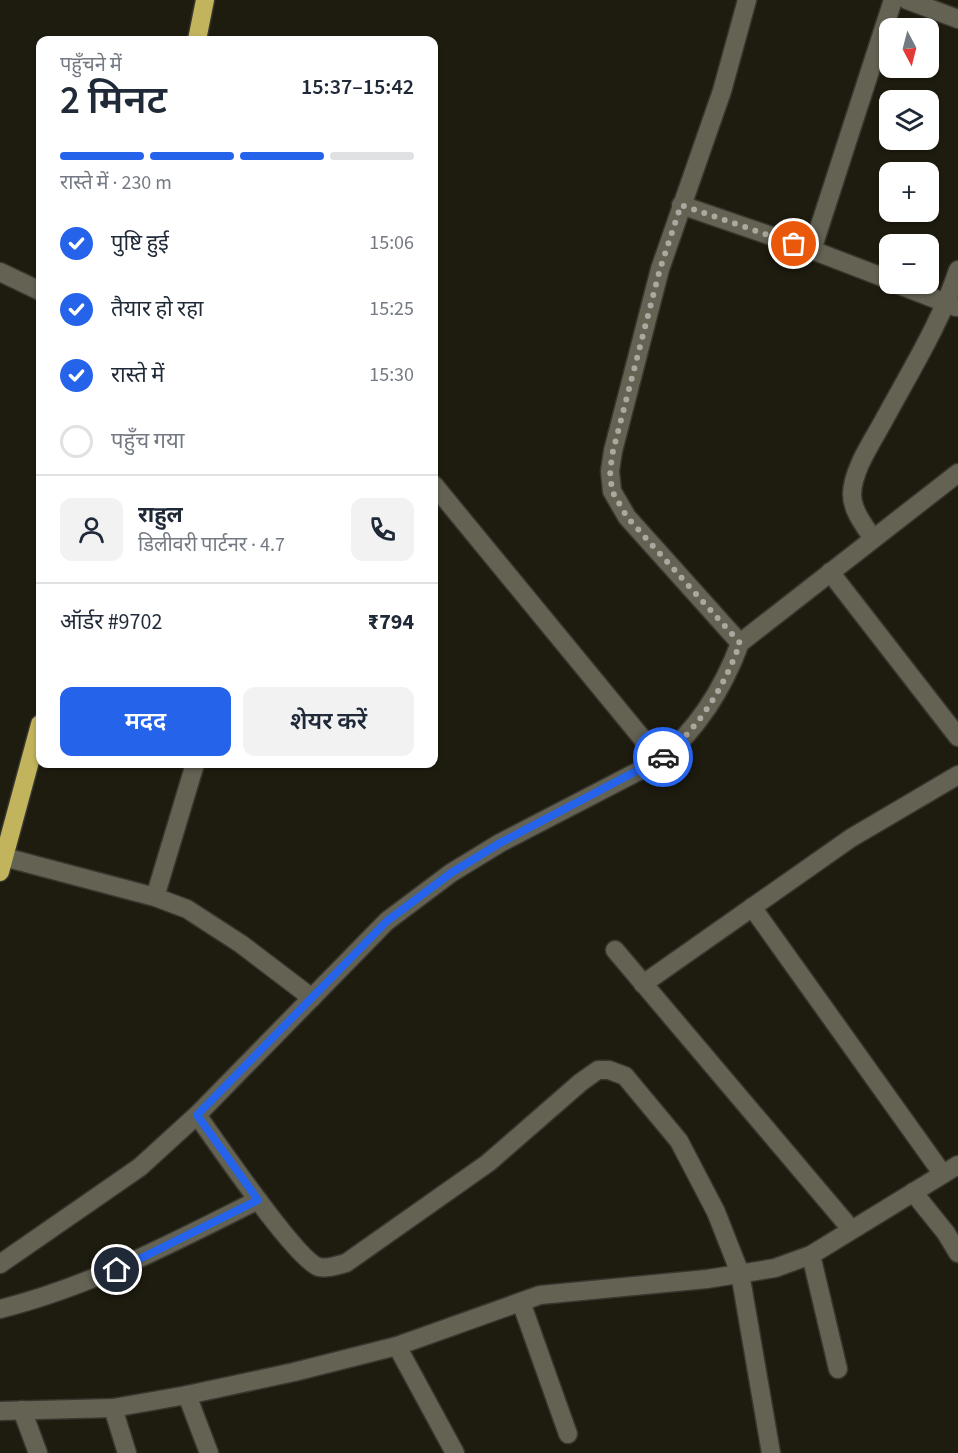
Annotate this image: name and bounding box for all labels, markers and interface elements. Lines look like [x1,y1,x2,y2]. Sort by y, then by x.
north arrow [879,18,939,78]
map controls [879,18,939,294]
text: पहुँचने में [60,51,122,79]
text: 15:37–15:42 [301,71,414,103]
text: 2 मिनट [60,73,167,129]
button: layers [879,90,939,150]
button: + [879,162,939,222]
text: रास्ते में · 230 m [60,169,172,197]
pin [768,218,819,269]
icon: check [60,227,93,260]
text: पुष्टि हुई [111,227,169,259]
icon: bag [777,227,810,260]
text: 15:06 [369,229,414,257]
button: − [879,234,939,294]
icon: check [60,293,93,326]
text: तैयार हो रहा [111,293,204,325]
text: 15:25 [369,295,414,323]
icon: check [60,359,93,392]
text: रास्ते में [111,359,164,391]
text: 15:30 [369,361,414,389]
text: पहुँच गया [111,425,184,457]
button: person [60,498,123,561]
button: phone [351,498,414,561]
text: राहुल [138,499,183,531]
text: डिलीवरी पार्टनर · 4.7 [138,531,285,559]
text: ऑर्डर #9702 [60,606,162,638]
text: ₹794 [368,606,414,638]
button: मदद [60,687,231,756]
button: शेयर करें [243,687,414,756]
courier [633,727,693,787]
icon: car [647,741,680,774]
pin [91,1244,142,1295]
icon: home [100,1253,133,1286]

